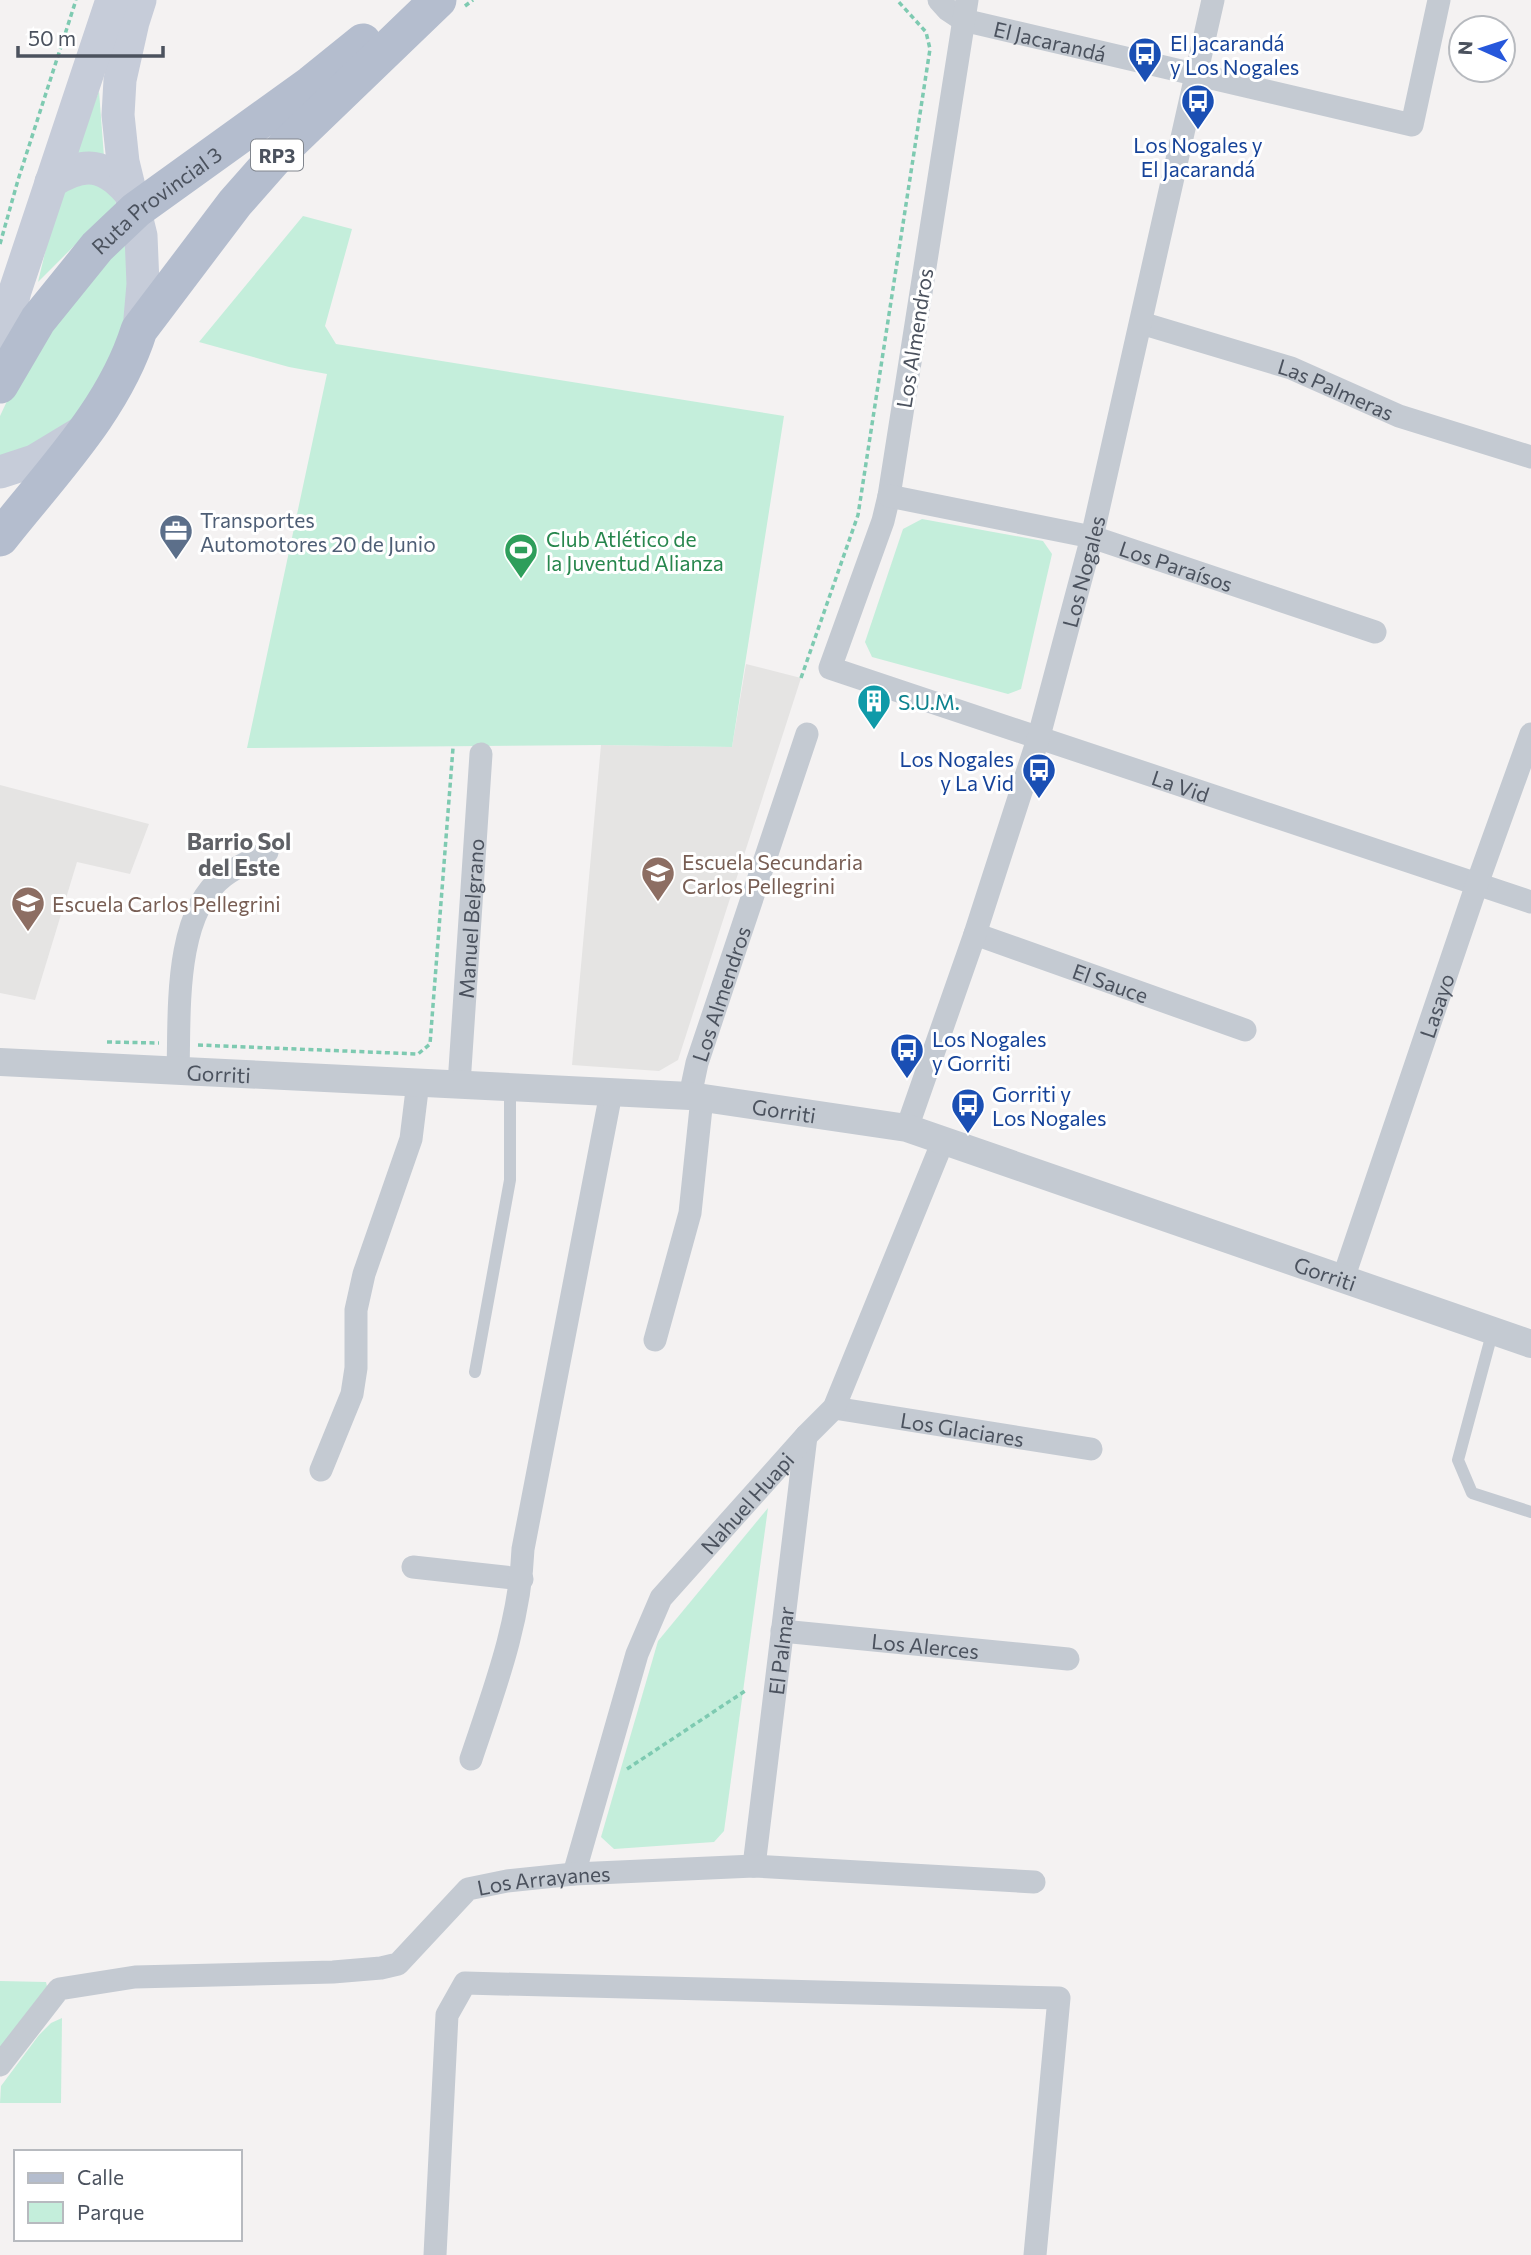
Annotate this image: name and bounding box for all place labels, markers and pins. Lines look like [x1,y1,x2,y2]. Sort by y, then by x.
place label: El Jacarandá y Los Nogales [1170,30,1299,79]
bus stop icon: El Jacarandá y Los Nogales [1126,35,1164,84]
bus stop icon: Los Nogales y El Jacarandá [1179,82,1217,131]
place label: Los Nogales y El Jacarandá [1133,132,1263,181]
place label: Transportes Automotores 20 de Junio [200,507,436,556]
office icon: Transportes Automotores 20 de Junio [157,512,195,561]
place label: Club Atlético de la Juventud Alianza [546,526,724,575]
sports icon: Club Atlético de la Juventud Alianza [502,531,540,580]
building icon: S.U.M. [855,682,893,731]
place label: S.U.M. [898,689,960,714]
place label: Los Nogales y La Vid [900,746,1014,795]
bus stop icon: Los Nogales y La Vid [1020,751,1058,800]
place label: Escuela Secundaria Carlos Pellegrini [682,849,863,898]
school or university icon: Escuela Secundaria Carlos Pellegrini [639,854,677,903]
school or university icon: Escuela Carlos Pellegrini [9,884,47,933]
place label: Escuela Carlos Pellegrini [52,891,281,916]
place label: Los Nogales y Gorriti [932,1026,1047,1075]
bus stop icon: Los Nogales y Gorriti [888,1031,926,1080]
place label: Gorriti y Los Nogales [992,1081,1107,1130]
bus stop icon: Gorriti y Los Nogales [949,1086,987,1135]

